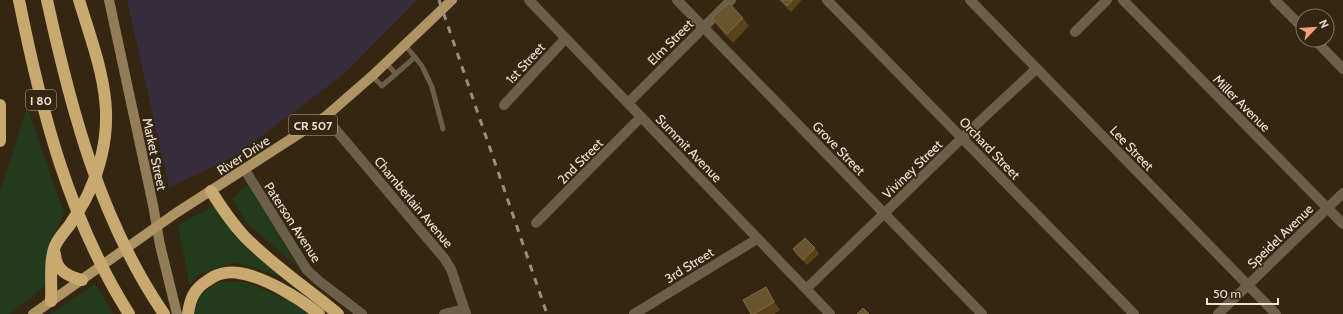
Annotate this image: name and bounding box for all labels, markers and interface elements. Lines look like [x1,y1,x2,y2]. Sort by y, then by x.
north arrow [1295,8,1335,48]
street label: Elm Street [644,15,697,68]
text: N [1316,17,1332,30]
street label: 1st Street [502,39,548,87]
street label: Miller Avenue [1210,71,1274,135]
road number: I 80 [26,90,56,110]
street label: Summit Avenue [653,111,726,186]
street label: Orchard Street [956,113,1024,183]
road number: CR 507 [289,115,337,135]
street label: Market Street [140,116,171,192]
street label: Grove Street [809,118,869,179]
street label: Lee Street [1107,122,1158,174]
street label: River Drive [214,132,273,178]
street label: 2nd Street [554,135,606,187]
street label: Viviney Street [879,136,946,202]
street label: Chamberlain Avenue [371,153,457,251]
street label: Paterson Avenue [261,179,325,265]
street label: Speidel Avenue [1244,200,1316,271]
street label: 3rd Street [662,243,717,286]
scale bar [1207,280,1278,306]
text: 50 m [1213,286,1241,301]

